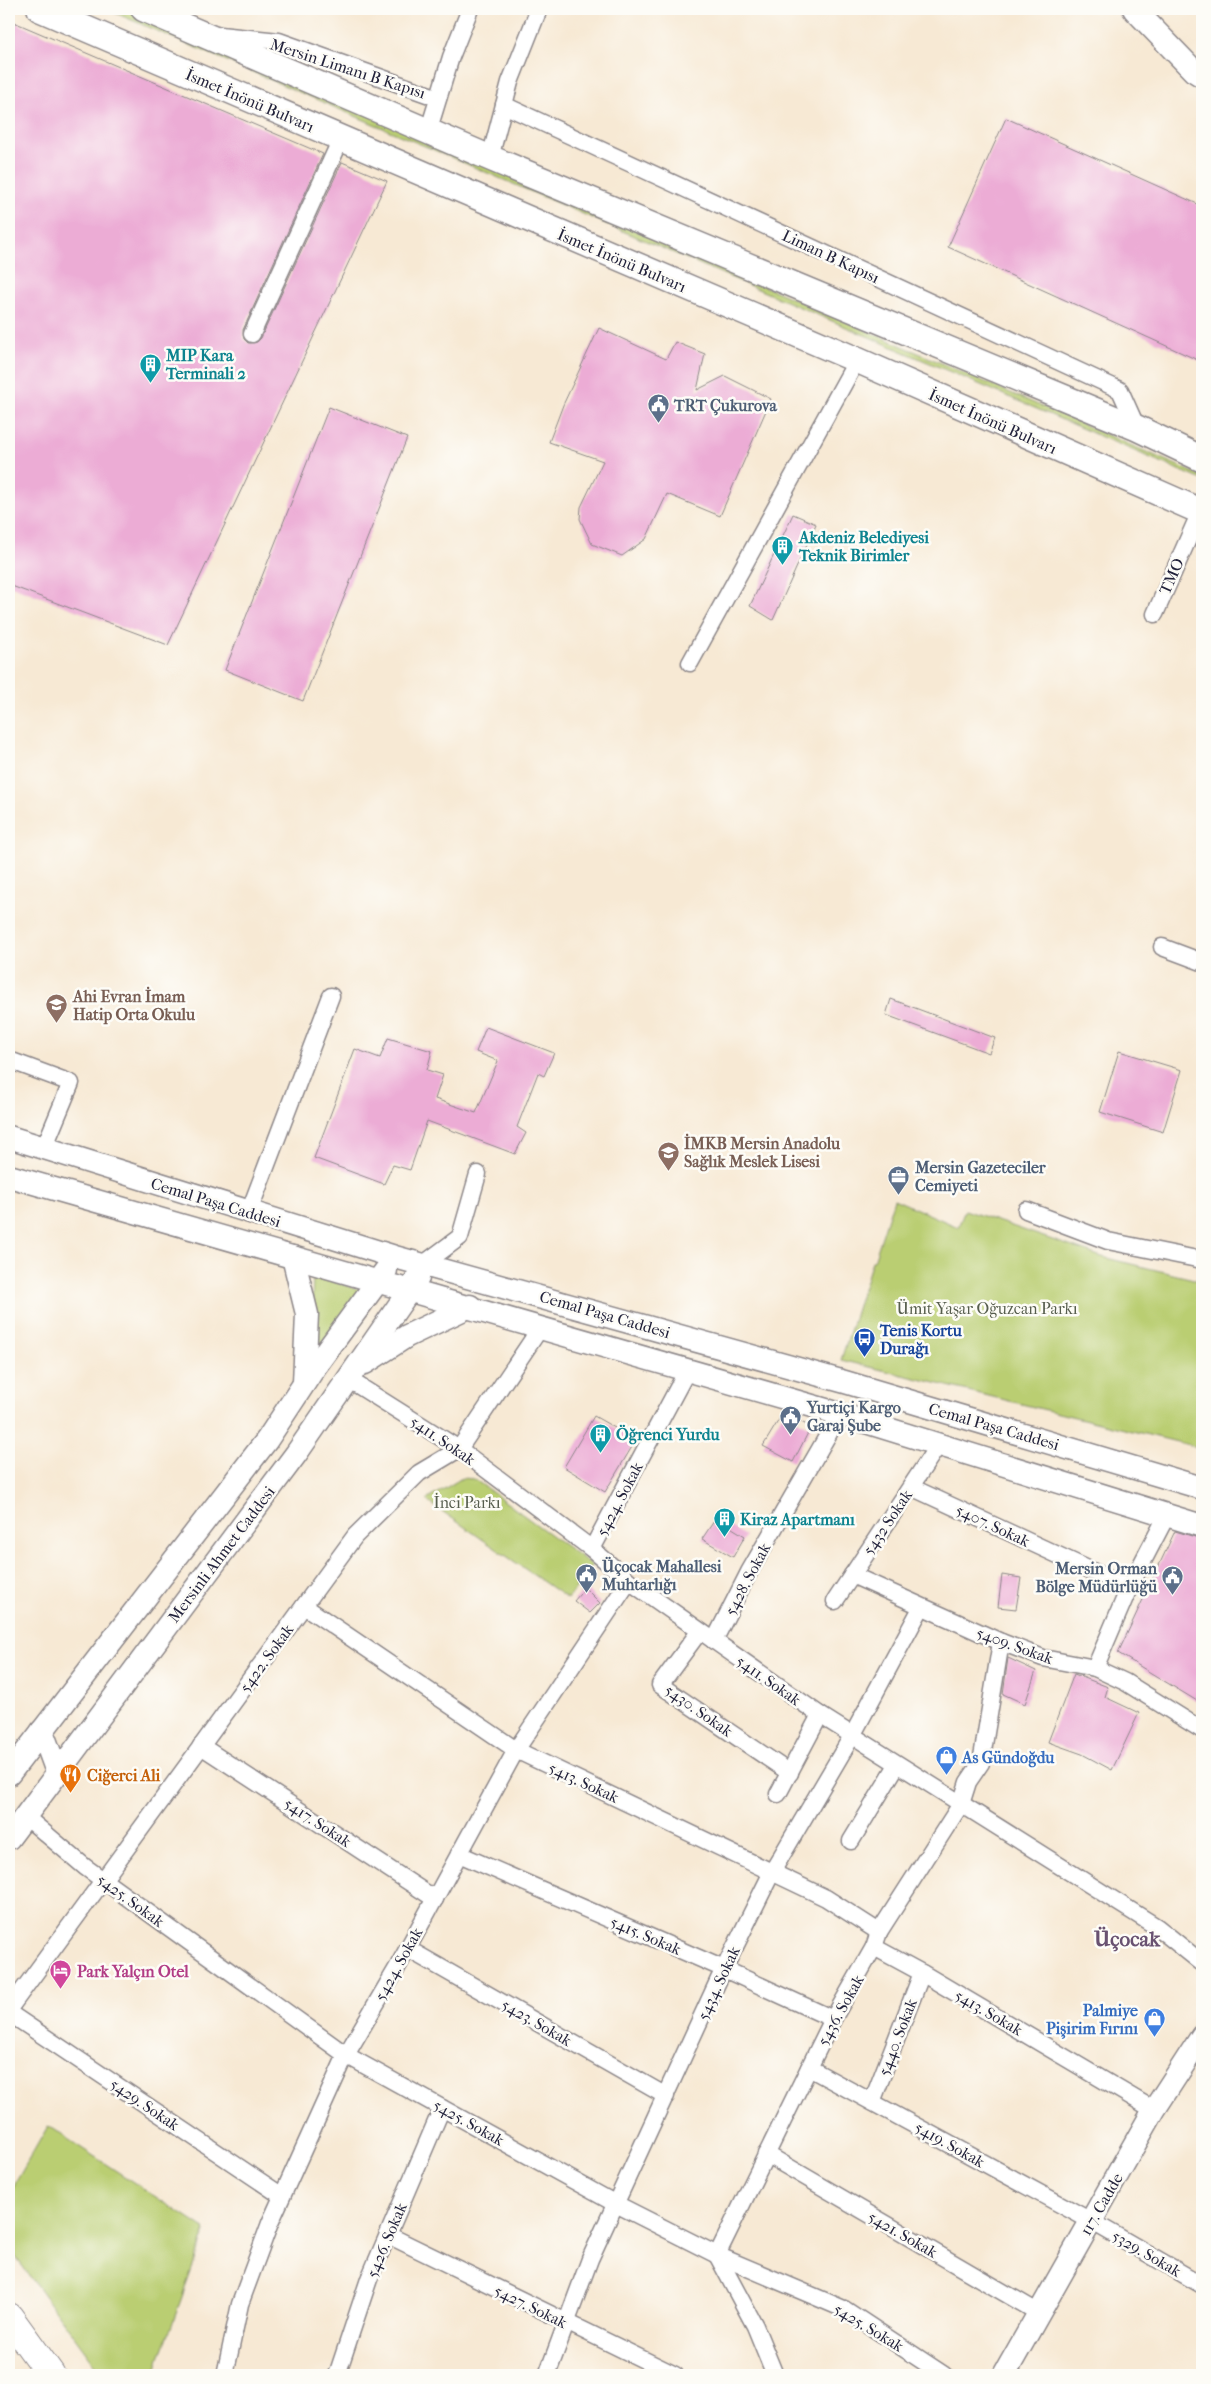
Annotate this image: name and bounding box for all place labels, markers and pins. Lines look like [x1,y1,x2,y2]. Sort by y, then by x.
place label: MIP Kara Terminali 2 [165,346,246,383]
building icon: MIP Kara Terminali 2 [138,352,162,383]
public building icon: TRT Çukurova [646,393,670,424]
place label: TRT Çukurova [673,396,778,416]
place label: Akdeniz Belediyesi Teknik Birimler [798,528,929,565]
building icon: Akdeniz Belediyesi Teknik Birimler [771,534,795,565]
place label: Ahi Evran İmam Hatip Orta Okulu [72,986,196,1025]
school or university icon: Ahi Evran İmam Hatip Orta Okulu [45,993,69,1024]
place label: İMKB Mersin Anadolu Sağlık Meslek Lisesi [684,1133,841,1172]
school or university icon: İMKB Mersin Anadolu Sağlık Meslek Lisesi [656,1140,680,1171]
place label: Mersin Gazeteciler Cemiyeti [914,1158,1047,1196]
office icon: Mersin Gazeteciler Cemiyeti [887,1164,911,1195]
place label: Tenis Kortu Durağı [879,1321,963,1359]
bus stop icon: Tenis Kortu Durağı [852,1327,876,1358]
place label: Yurtiçi Kargo Garaj Şube [806,1398,901,1436]
public building icon: Yurtiçi Kargo Garaj Şube [779,1404,803,1435]
building icon: Öğrenci Yurdu [588,1422,612,1453]
place label: Öğrenci Yurdu [616,1424,720,1445]
building icon: Kiraz Apartmanı [712,1507,736,1538]
place label: Kiraz Apartmanı [740,1510,855,1530]
place label: Üçocak Mahallesi Muhtarlığı [601,1556,722,1595]
place label: Mersin Orman Bölge Müdürlüğü [1036,1559,1158,1597]
public building icon: Üçocak Mahallesi Muhtarlığı [574,1563,598,1594]
public building icon: Mersin Orman Bölge Müdürlüğü [1161,1565,1185,1596]
shop icon: As Gündoğdu [934,1745,958,1776]
place label: As Gündoğdu [961,1748,1055,1768]
restaurant icon: Ciğerci Ali [59,1763,83,1794]
place label: Ciğerci Ali [87,1766,161,1786]
hotel icon: Park Yalçın Otel [49,1959,73,1990]
place label: Park Yalçın Otel [77,1962,189,1982]
place label: Palmiye Pişirim Fırını [1046,2001,1138,2039]
shop icon: Palmiye Pişirim Fırını [1142,2007,1166,2038]

